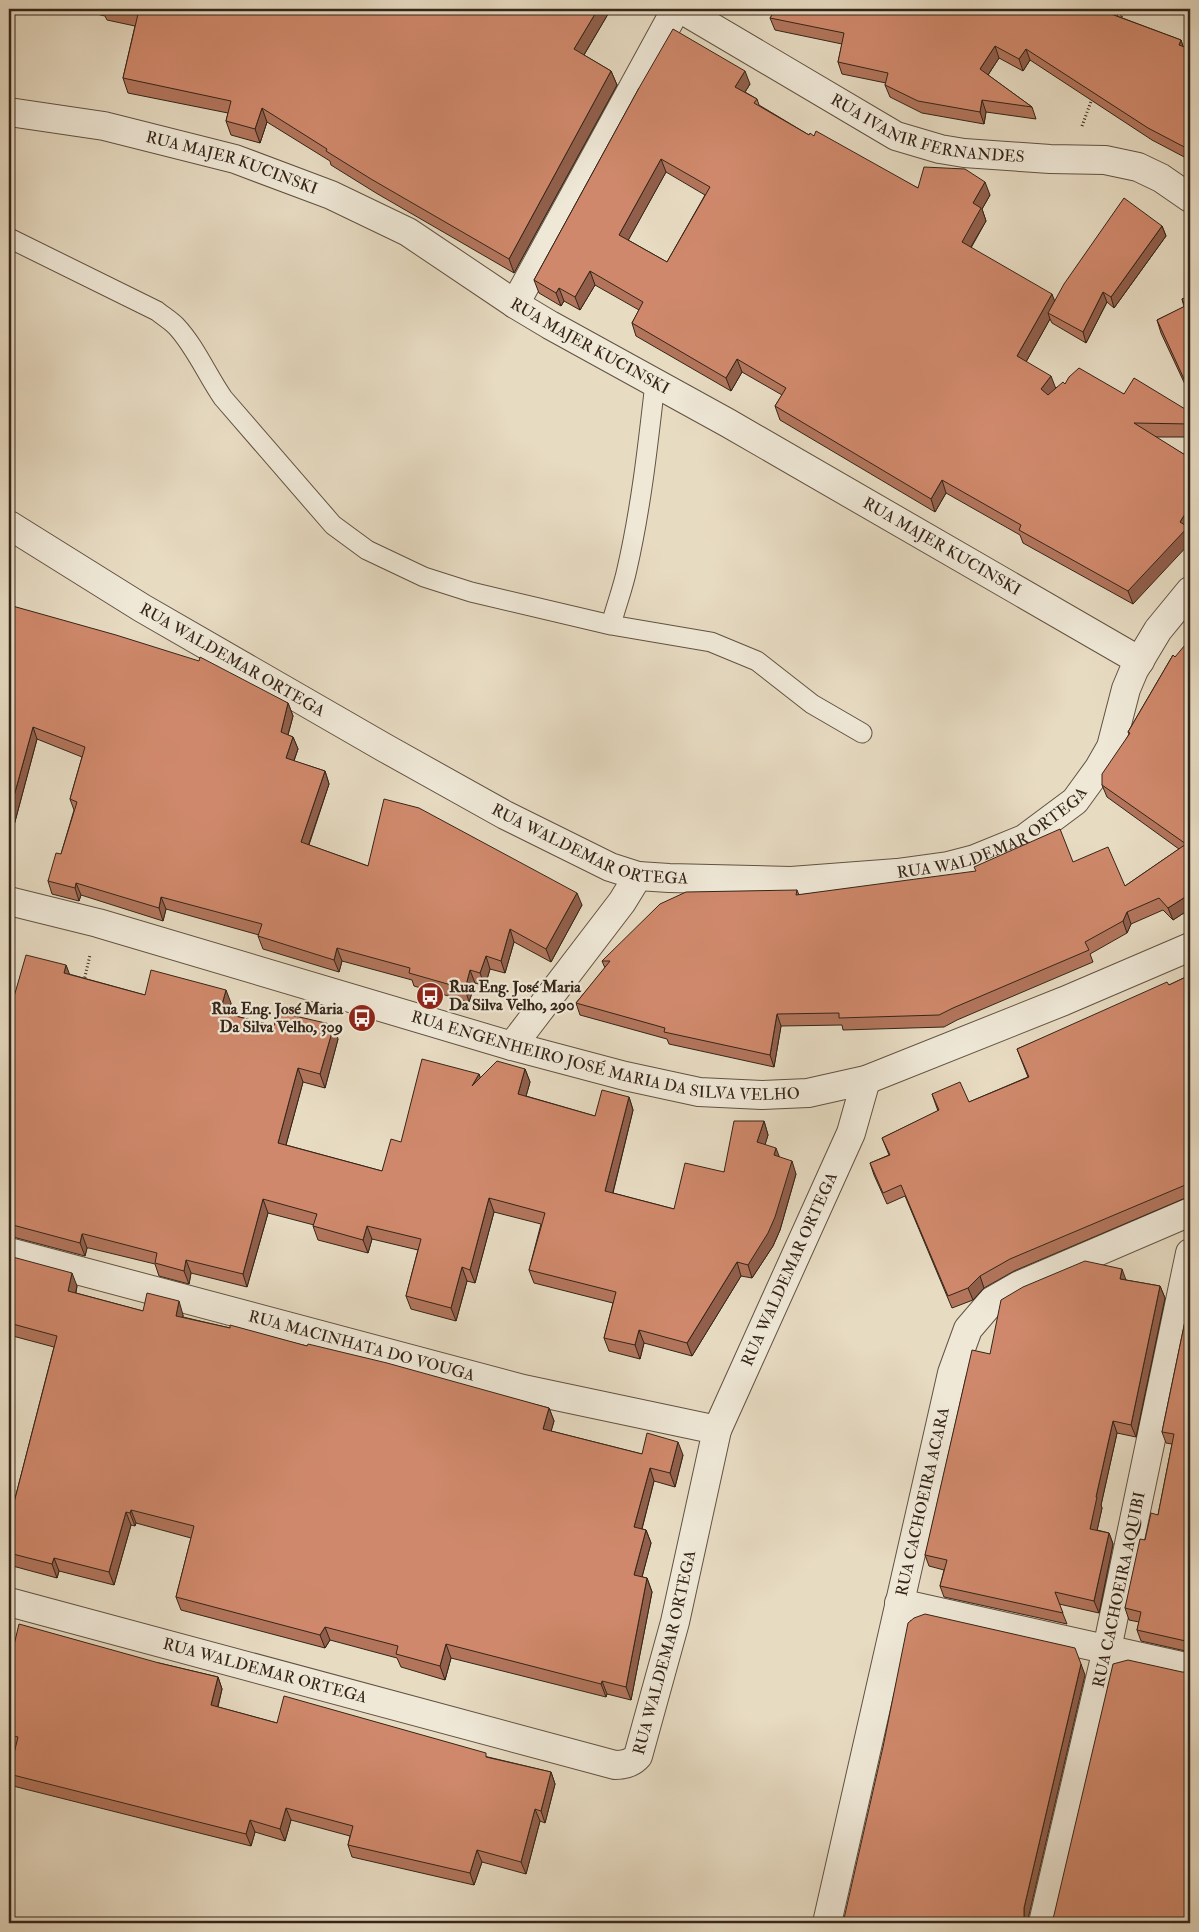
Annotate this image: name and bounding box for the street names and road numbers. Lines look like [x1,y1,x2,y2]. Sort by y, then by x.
street label: RUA IVANIR FERNANDES [827,90,1025,167]
street label: RUA MAJER KUCINSKI [144,127,320,199]
street label: RUA MAJER KUCINSKI [507,294,673,399]
street label: RUA MAJER KUCINSKI [859,493,1024,600]
street label: RUA WALDEMAR ORTEGA [136,599,329,721]
street label: RUA WALDEMAR ORTEGA [896,783,1092,883]
street label: RUA WALDEMAR ORTEGA [488,799,688,888]
street label: RUA ENGENHEIRO JOSÉ MARIA DA SILVA VELHO [409,1007,800,1105]
street label: RUA WALDEMAR ORTEGA [737,1169,842,1369]
street label: RUA MACINHATA DO VOUGA [246,1306,477,1386]
street label: RUA CACHOEIRA ACARA [892,1405,954,1598]
street label: RUA CACHOEIRA AQUIBI [1088,1490,1150,1690]
street label: RUA WALDEMAR ORTEGA [629,1548,700,1757]
street label: RUA WALDEMAR ORTEGA [161,1634,369,1708]

